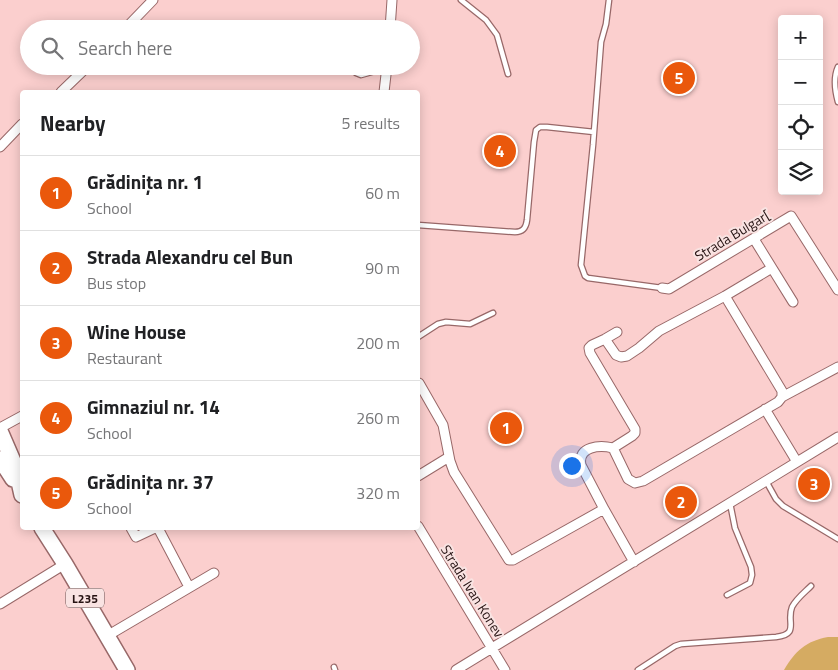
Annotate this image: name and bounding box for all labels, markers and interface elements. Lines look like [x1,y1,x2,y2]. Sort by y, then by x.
map controls [778,15,823,195]
button: + [778,15,823,60]
search box [20,20,420,75]
text: Search here [78,33,172,62]
icon: search [38,34,66,62]
pin: 5 [663,59,695,97]
button: − [778,60,823,105]
button: locate [778,105,823,150]
text: Nearby [40,107,105,139]
text: 5 results [341,111,400,135]
pin: 4 [484,132,516,170]
button: layers [778,150,823,195]
text: Grădinița nr. 1 [87,167,203,196]
text: 1 [52,181,60,205]
text: 60 m [365,181,400,205]
text: School [87,196,132,220]
street label: Strada Bulgar[ [690,204,774,266]
text: Strada Alexandru cel Bun [87,242,293,271]
text: 2 [52,256,60,280]
text: 90 m [365,256,400,280]
text: Bus stop [87,271,146,295]
text: Wine House [87,317,186,346]
text: 3 [52,331,60,355]
text: 200 m [356,331,400,355]
text: Restaurant [87,346,162,370]
text: Gimnaziul nr. 14 [87,392,220,421]
text: 4 [52,406,60,430]
text: 260 m [356,406,400,430]
pin: 1 [490,409,522,447]
text: School [87,421,132,445]
your location [559,453,585,479]
pin: 3 [798,465,830,503]
text: Grădinița nr. 37 [87,467,214,496]
text: 5 [52,481,60,505]
text: 320 m [356,481,400,505]
pin: 2 [665,483,697,521]
text: School [87,496,132,520]
street label: Strada Ivan Konev [436,541,510,642]
road number: L235 [66,588,104,608]

